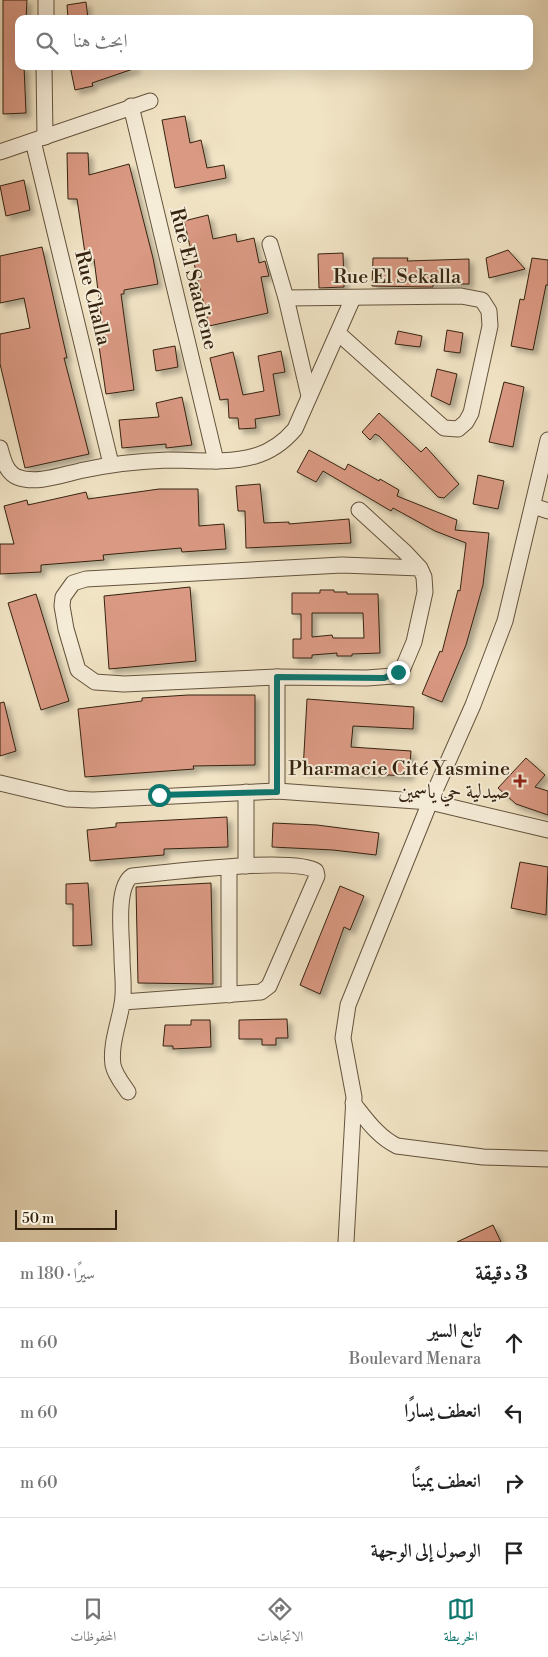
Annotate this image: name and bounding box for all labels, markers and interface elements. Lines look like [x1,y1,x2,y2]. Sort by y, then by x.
search box [15,15,533,70]
icon: search [33,29,61,57]
text: ابحث هنا [73,29,128,53]
street label: Rue El Saadiene [163,206,223,352]
street label: Rue Challa [68,248,116,349]
street label: Rue El Sekalla [333,265,462,290]
route end [387,661,410,684]
place label: Pharmacie Cité Yasmine صيدلية حي ياسمين [288,757,510,807]
marker: Pharmacie Cité Yasmine صيدلية حي ياسمين [514,775,526,787]
route start [148,784,171,807]
scale bar [15,1207,118,1230]
text: 50 m [22,1210,54,1228]
text: 3 دقيقة [475,1261,528,1287]
text: سيرًا · 180 m [20,1264,95,1284]
text: تابع السير [428,1319,481,1343]
icon: ahead [500,1329,528,1357]
text: 60 m [20,1333,58,1353]
text: Boulevard Menara [349,1349,481,1369]
text: انعطف يسارًا [404,1399,481,1423]
icon: left [500,1399,528,1427]
text: 60 m [20,1403,58,1423]
text: انعطف يمينًا [412,1469,481,1493]
icon: right [500,1469,528,1497]
text: 60 m [20,1473,58,1493]
text: الوصول إلى الوجهة [371,1539,481,1563]
icon: arrive [500,1539,528,1567]
tab: المحفوظات [70,1595,116,1650]
tab: الاتجاهات [257,1595,303,1650]
tab: الخريطة [444,1595,478,1650]

